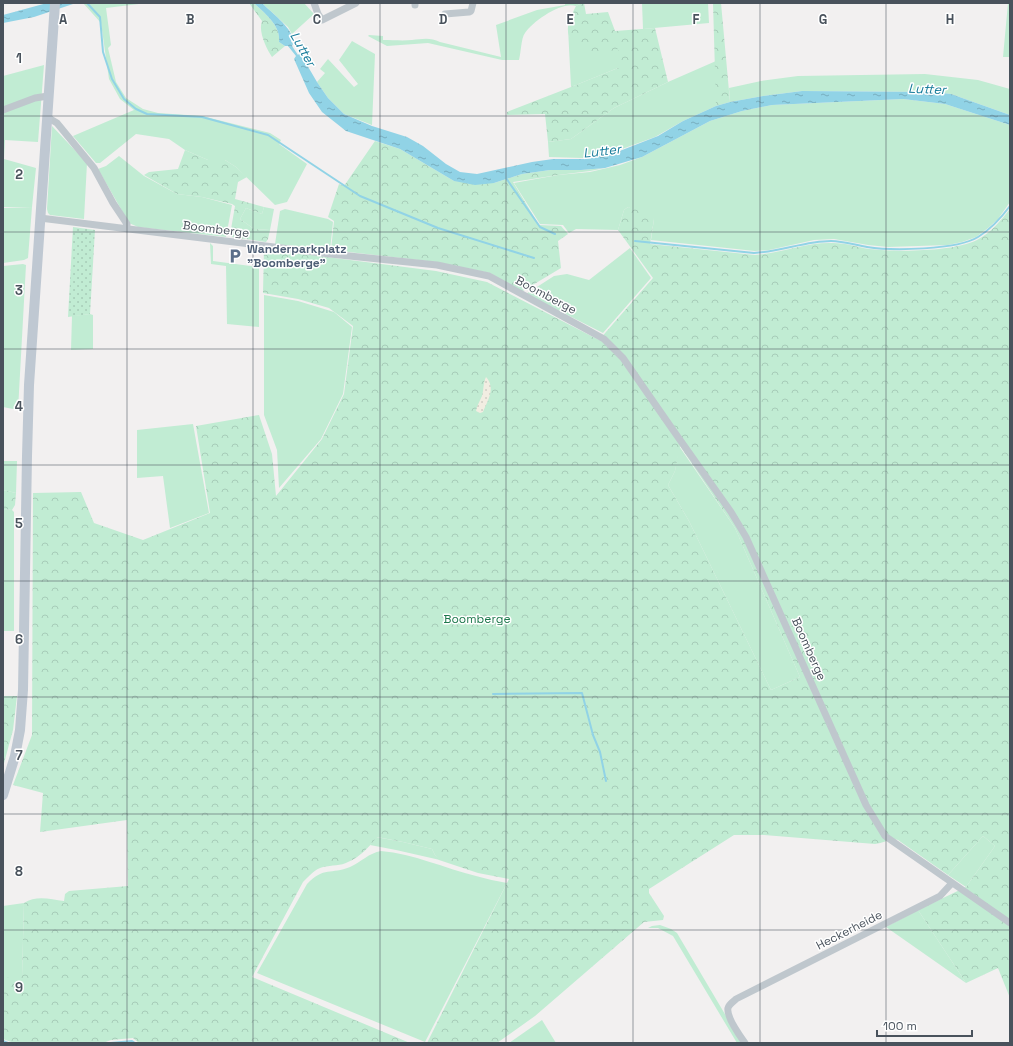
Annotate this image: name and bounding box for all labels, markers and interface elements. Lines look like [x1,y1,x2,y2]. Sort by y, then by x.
text: A [59,11,68,28]
text: B [186,11,195,28]
text: C [313,11,321,28]
text: D [439,11,448,28]
text: E [566,11,574,28]
text: F [693,11,700,28]
text: G [819,11,827,28]
text: H [946,11,954,28]
water label: Lutter [286,28,321,71]
text: 1 [16,50,22,67]
water label: Lutter [908,80,948,98]
water label: Lutter [582,140,624,162]
text: 2 [15,166,23,183]
street label: Boomberge [182,217,250,241]
place label: Wanderparkplatz "Boomberge" [247,241,347,271]
parking icon: Wanderparkplatz "Boomberge" [226,247,244,265]
street label: Boomberge [513,272,579,318]
text: 3 [15,282,23,299]
text: 4 [15,398,23,415]
text: 5 [15,515,23,532]
park label: Boomberge [443,611,511,627]
street label: Boomberge [788,615,830,683]
text: 6 [15,631,23,648]
text: 7 [15,747,23,764]
text: 8 [15,863,23,880]
street label: Heckerheide [813,906,885,954]
text: 9 [15,979,23,996]
scale bar [877,1012,972,1038]
text: 100 m [883,1018,917,1034]

